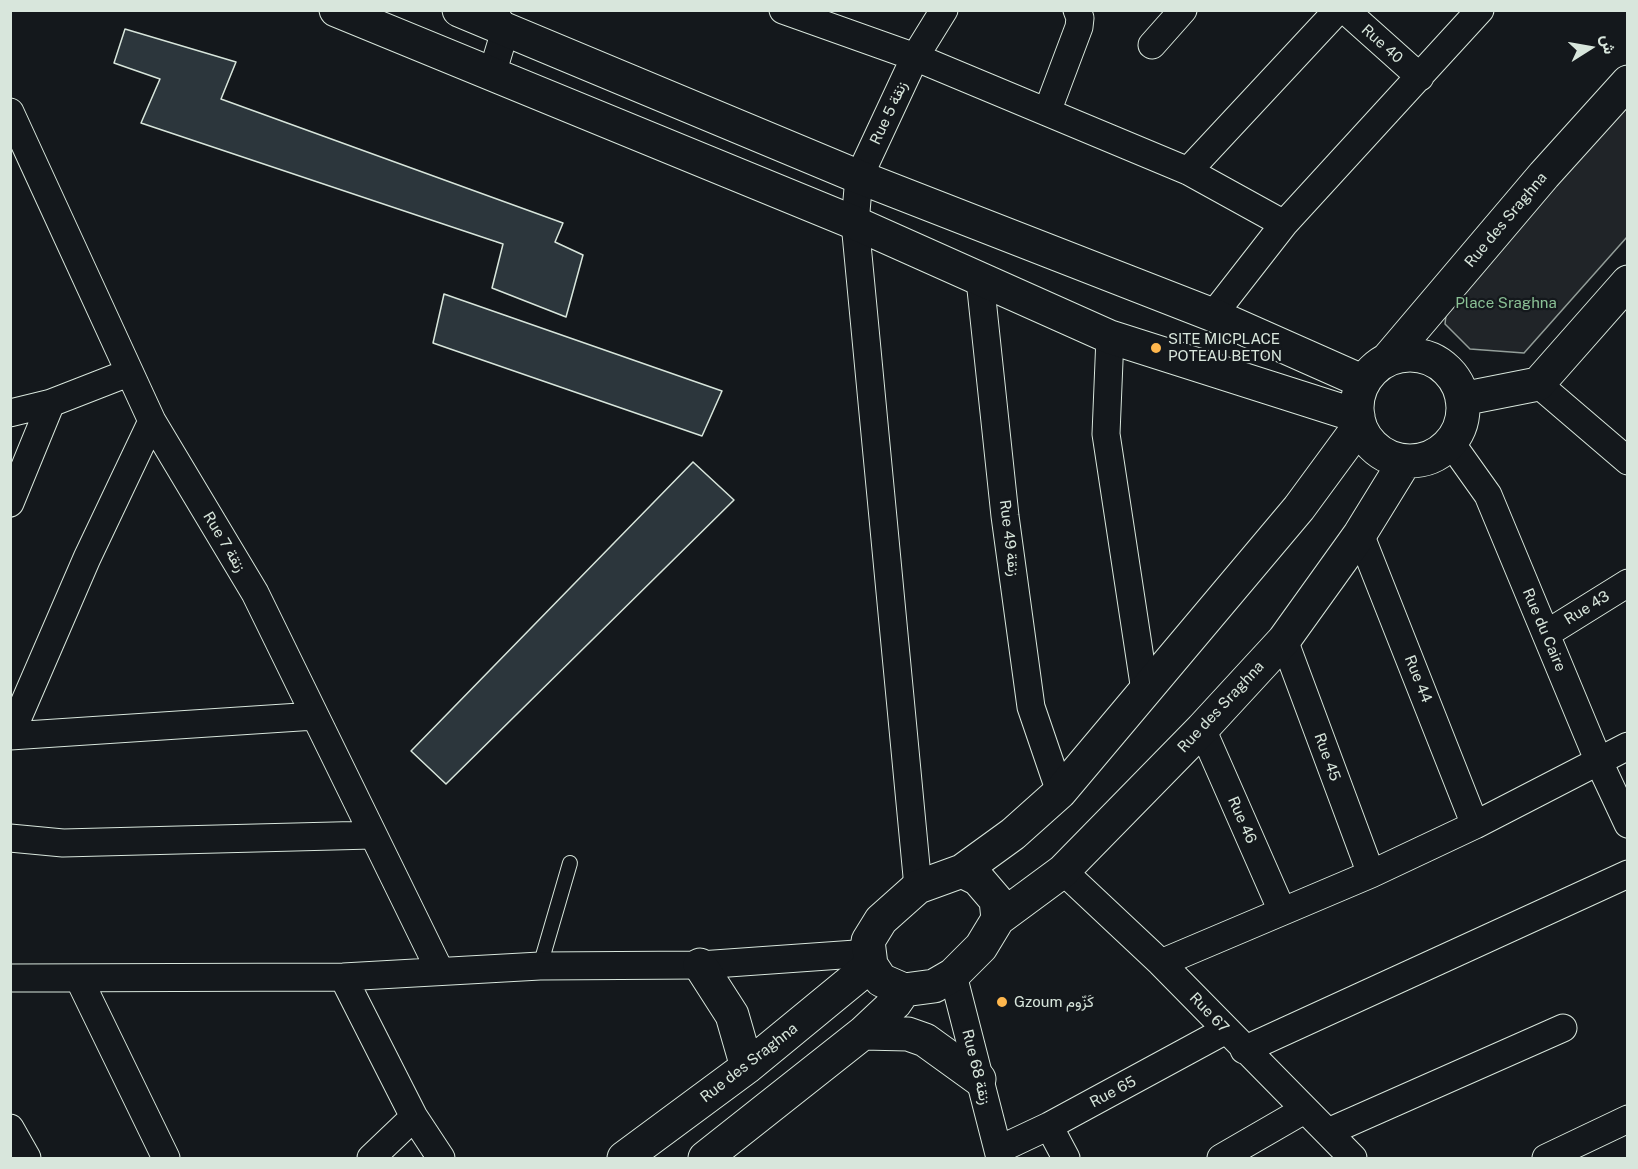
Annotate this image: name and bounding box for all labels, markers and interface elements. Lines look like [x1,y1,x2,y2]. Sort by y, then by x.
north arrow [1560,18,1620,78]
street label: Rue 40 [1358,21,1406,67]
text: ش [1597,33,1619,56]
street label: Rue 5 زنقة [867,78,911,148]
street label: Rue des Sraghna [1461,169,1551,271]
park label: Place Sraghna [1455,294,1557,312]
place label: SITE MICPLACE POTEAU BETON [1168,330,1282,365]
marker: SITE MICPLACE POTEAU BETON [1149,341,1163,355]
street label: Rue 49 زنقة [995,499,1023,577]
street label: Rue 7 زنقة [199,509,249,575]
street label: Rue du Caire [1518,586,1570,674]
street label: Rue 43 [1561,587,1613,629]
street label: Rue 44 [1400,653,1436,705]
street label: Rue des Sraghna [1174,658,1268,756]
street label: Rue 45 [1310,731,1344,783]
street label: Rue 46 [1224,794,1260,846]
street label: Rue 67 [1186,989,1232,1037]
place label: Gzoum كَزّوم [1014,993,1094,1011]
marker: Gzoum كَزّوم [995,995,1009,1009]
street label: Rue des Sraghna [697,1019,801,1107]
street label: Rue 68 زنقة [958,1027,994,1107]
street label: Rue 65 [1087,1072,1139,1112]

